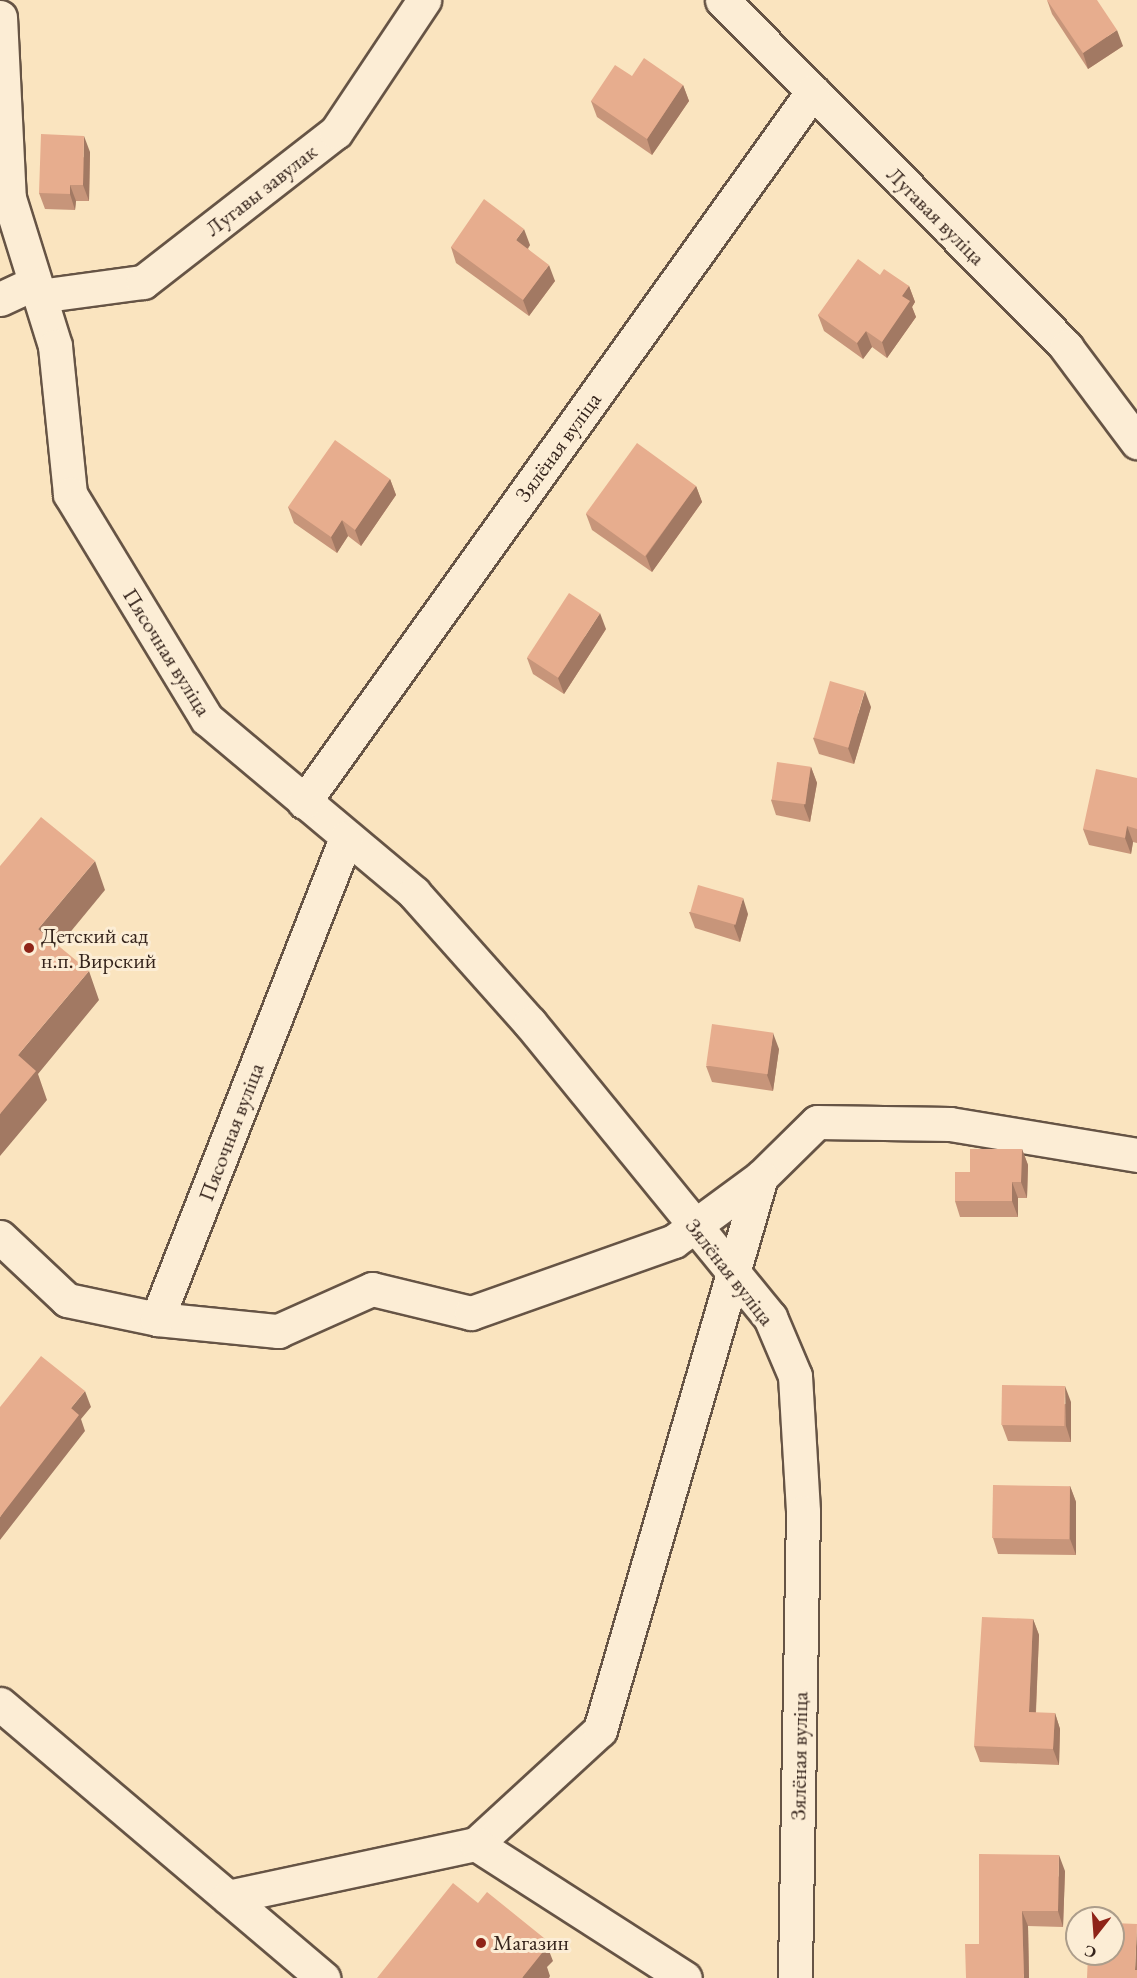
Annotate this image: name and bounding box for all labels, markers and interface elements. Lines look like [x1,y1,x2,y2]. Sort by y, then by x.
street label: Лугавы завулак [200,138,322,242]
street label: Лугавая вуліца [881,161,991,271]
street label: Зялёная вуліца [509,387,607,507]
street label: Пясочная вуліца [117,583,217,721]
place label: Детский сад н.п. Вирский [41,922,156,974]
marker: Детский сад н.п. Вирский [22,941,36,955]
street label: Пясочная вуліца [193,1059,269,1205]
street label: Зялёная вуліца [680,1213,780,1331]
street label: Зялёная вуліца [785,1691,813,1821]
north arrow [1065,1906,1125,1966]
place label: Магазин [493,1930,569,1956]
marker: Магазин [474,1936,488,1950]
text: С [1082,1940,1099,1963]

